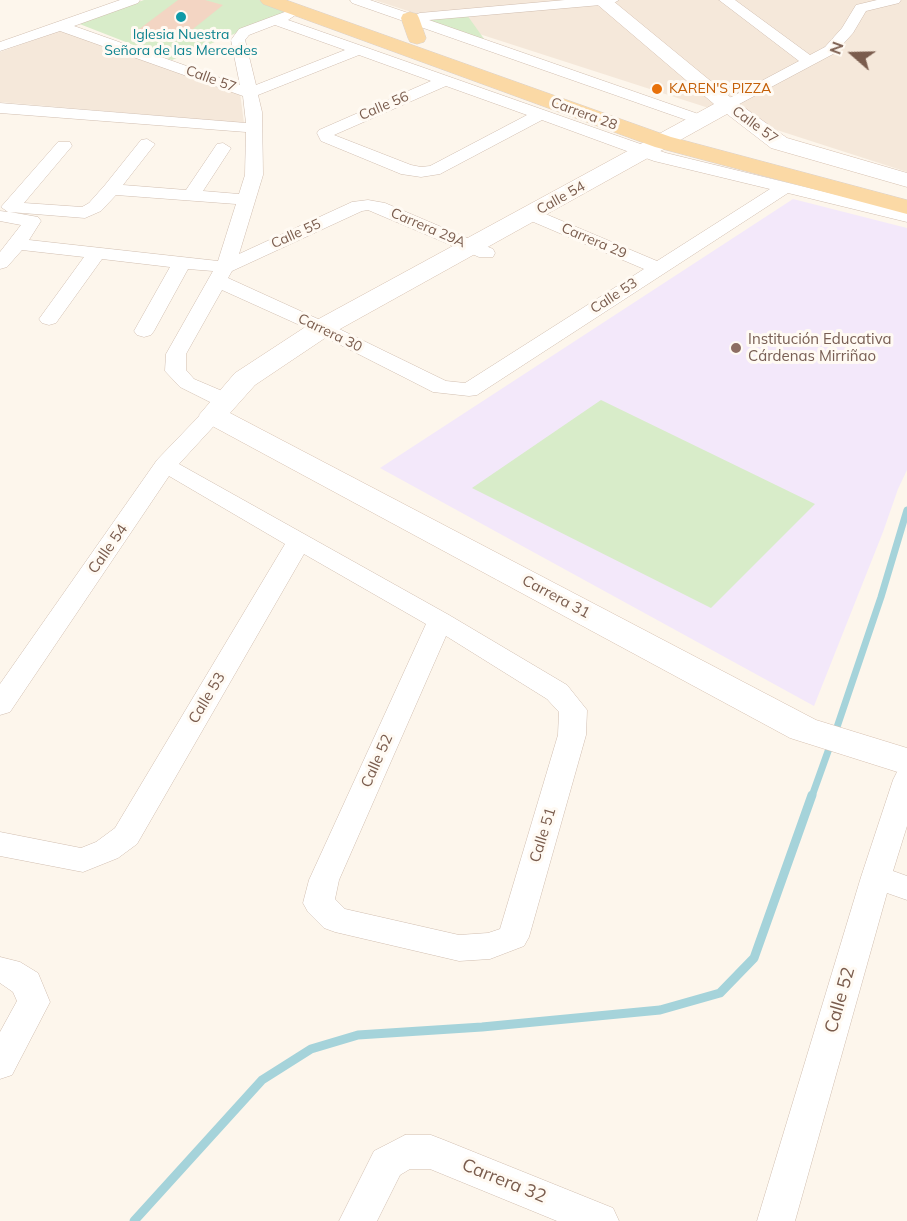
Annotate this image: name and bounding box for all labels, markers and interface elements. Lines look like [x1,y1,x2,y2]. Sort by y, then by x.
marker: Iglesia Nuestra Señora de las Mercedes [174,10,188,24]
north arrow [823,24,883,84]
place label: Iglesia Nuestra Señora de las Mercedes [104,27,258,60]
text: N [825,39,848,57]
street label: Calle 57 [183,62,239,96]
place label: KAREN'S PIZZA [669,81,771,97]
marker: KAREN'S PIZZA [650,82,664,96]
street label: Calle 56 [357,88,411,124]
street label: Carrera 28 [549,94,619,134]
street label: Calle 57 [729,103,781,147]
street label: Calle 54 [534,178,588,218]
street label: Carrera 29A [388,205,468,251]
street label: Calle 55 [269,216,323,252]
street label: Carrera 29 [559,220,629,262]
street label: Calle 53 [587,275,641,317]
street label: Carrera 30 [295,310,365,356]
place label: Institución Educativa Cárdenas Mirriñao [748,330,891,365]
marker: Institución Educativa Cárdenas Mirriñao [729,341,743,355]
street label: Calle 54 [85,521,131,577]
street label: Carrera 31 [519,572,593,622]
street label: Calle 53 [185,669,229,727]
street label: Calle 52 [357,732,397,790]
street label: Calle 51 [526,805,560,865]
street label: Calle 52 [820,965,860,1035]
street label: Carrera 32 [459,1154,549,1208]

